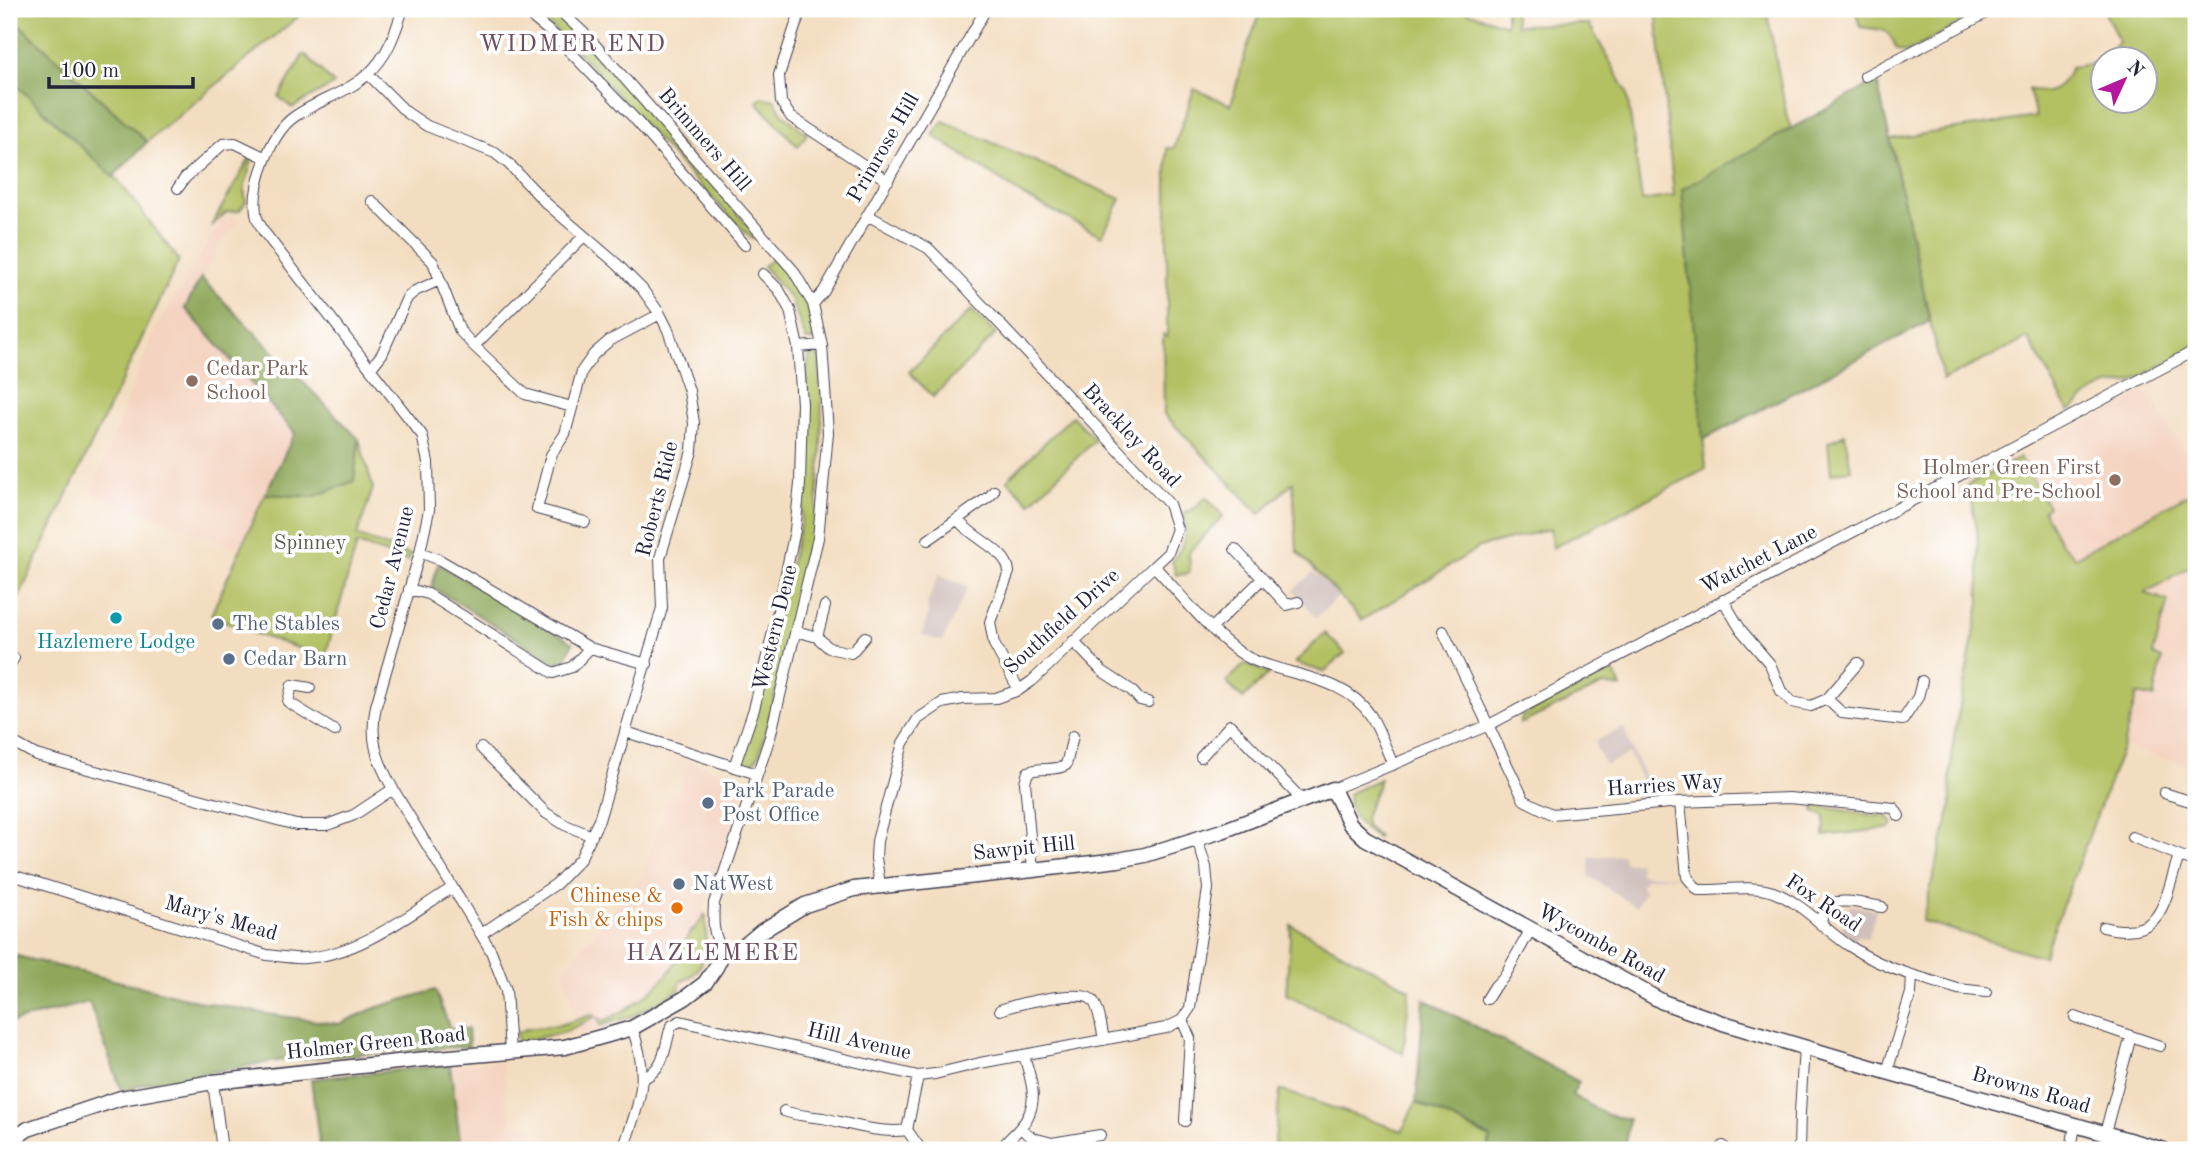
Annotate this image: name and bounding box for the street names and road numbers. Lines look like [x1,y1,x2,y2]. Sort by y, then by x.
street label: Brimmers Hill [654,84,754,196]
street label: Primrose Hill [844,89,924,206]
street label: Brackley Road [1078,380,1184,492]
street label: Roberts Ride [634,439,682,559]
street label: Cedar Avenue [368,504,418,632]
street label: Watchet Lane [1697,522,1821,598]
street label: Western Dene [750,563,802,693]
street label: Southfield Drive [1000,565,1124,679]
street label: Harries Way [1606,771,1724,801]
street label: Sawpit Hill [972,833,1076,865]
street label: Fox Road [1781,871,1865,937]
street label: Mary's Mead [162,893,280,945]
street label: Wycombe Road [1534,900,1668,988]
street label: Hill Avenue [805,1020,913,1064]
street label: Holmer Green Road [285,1024,467,1064]
street label: Browns Road [1969,1064,2093,1118]

